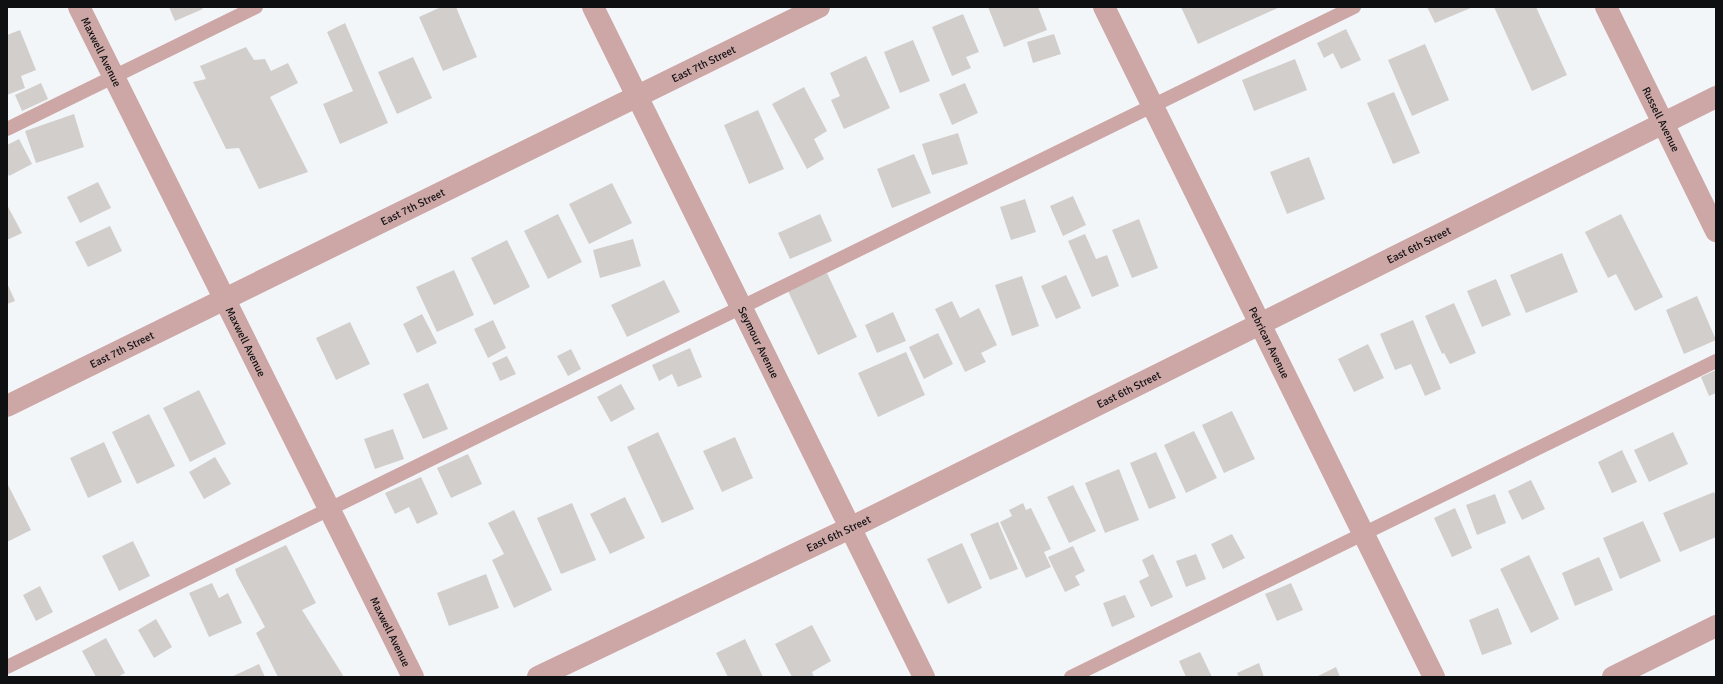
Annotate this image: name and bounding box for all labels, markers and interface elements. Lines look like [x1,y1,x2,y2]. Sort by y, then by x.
street label: Maxwell Avenue [78,15,124,89]
street label: East 7th Street [669,42,738,85]
street label: Russell Avenue [1640,85,1683,154]
street label: East 7th Street [378,185,447,228]
street label: East 6th Street [1385,224,1453,266]
street label: Seymour Avenue [736,304,782,380]
street label: Maxwell Avenue [223,305,269,379]
street label: Pebrican Avenue [1246,305,1292,380]
street label: East 7th Street [88,328,156,371]
street label: East 6th Street [1095,368,1163,411]
street label: East 6th Street [804,512,873,554]
street label: Maxwell Avenue [368,595,413,669]

